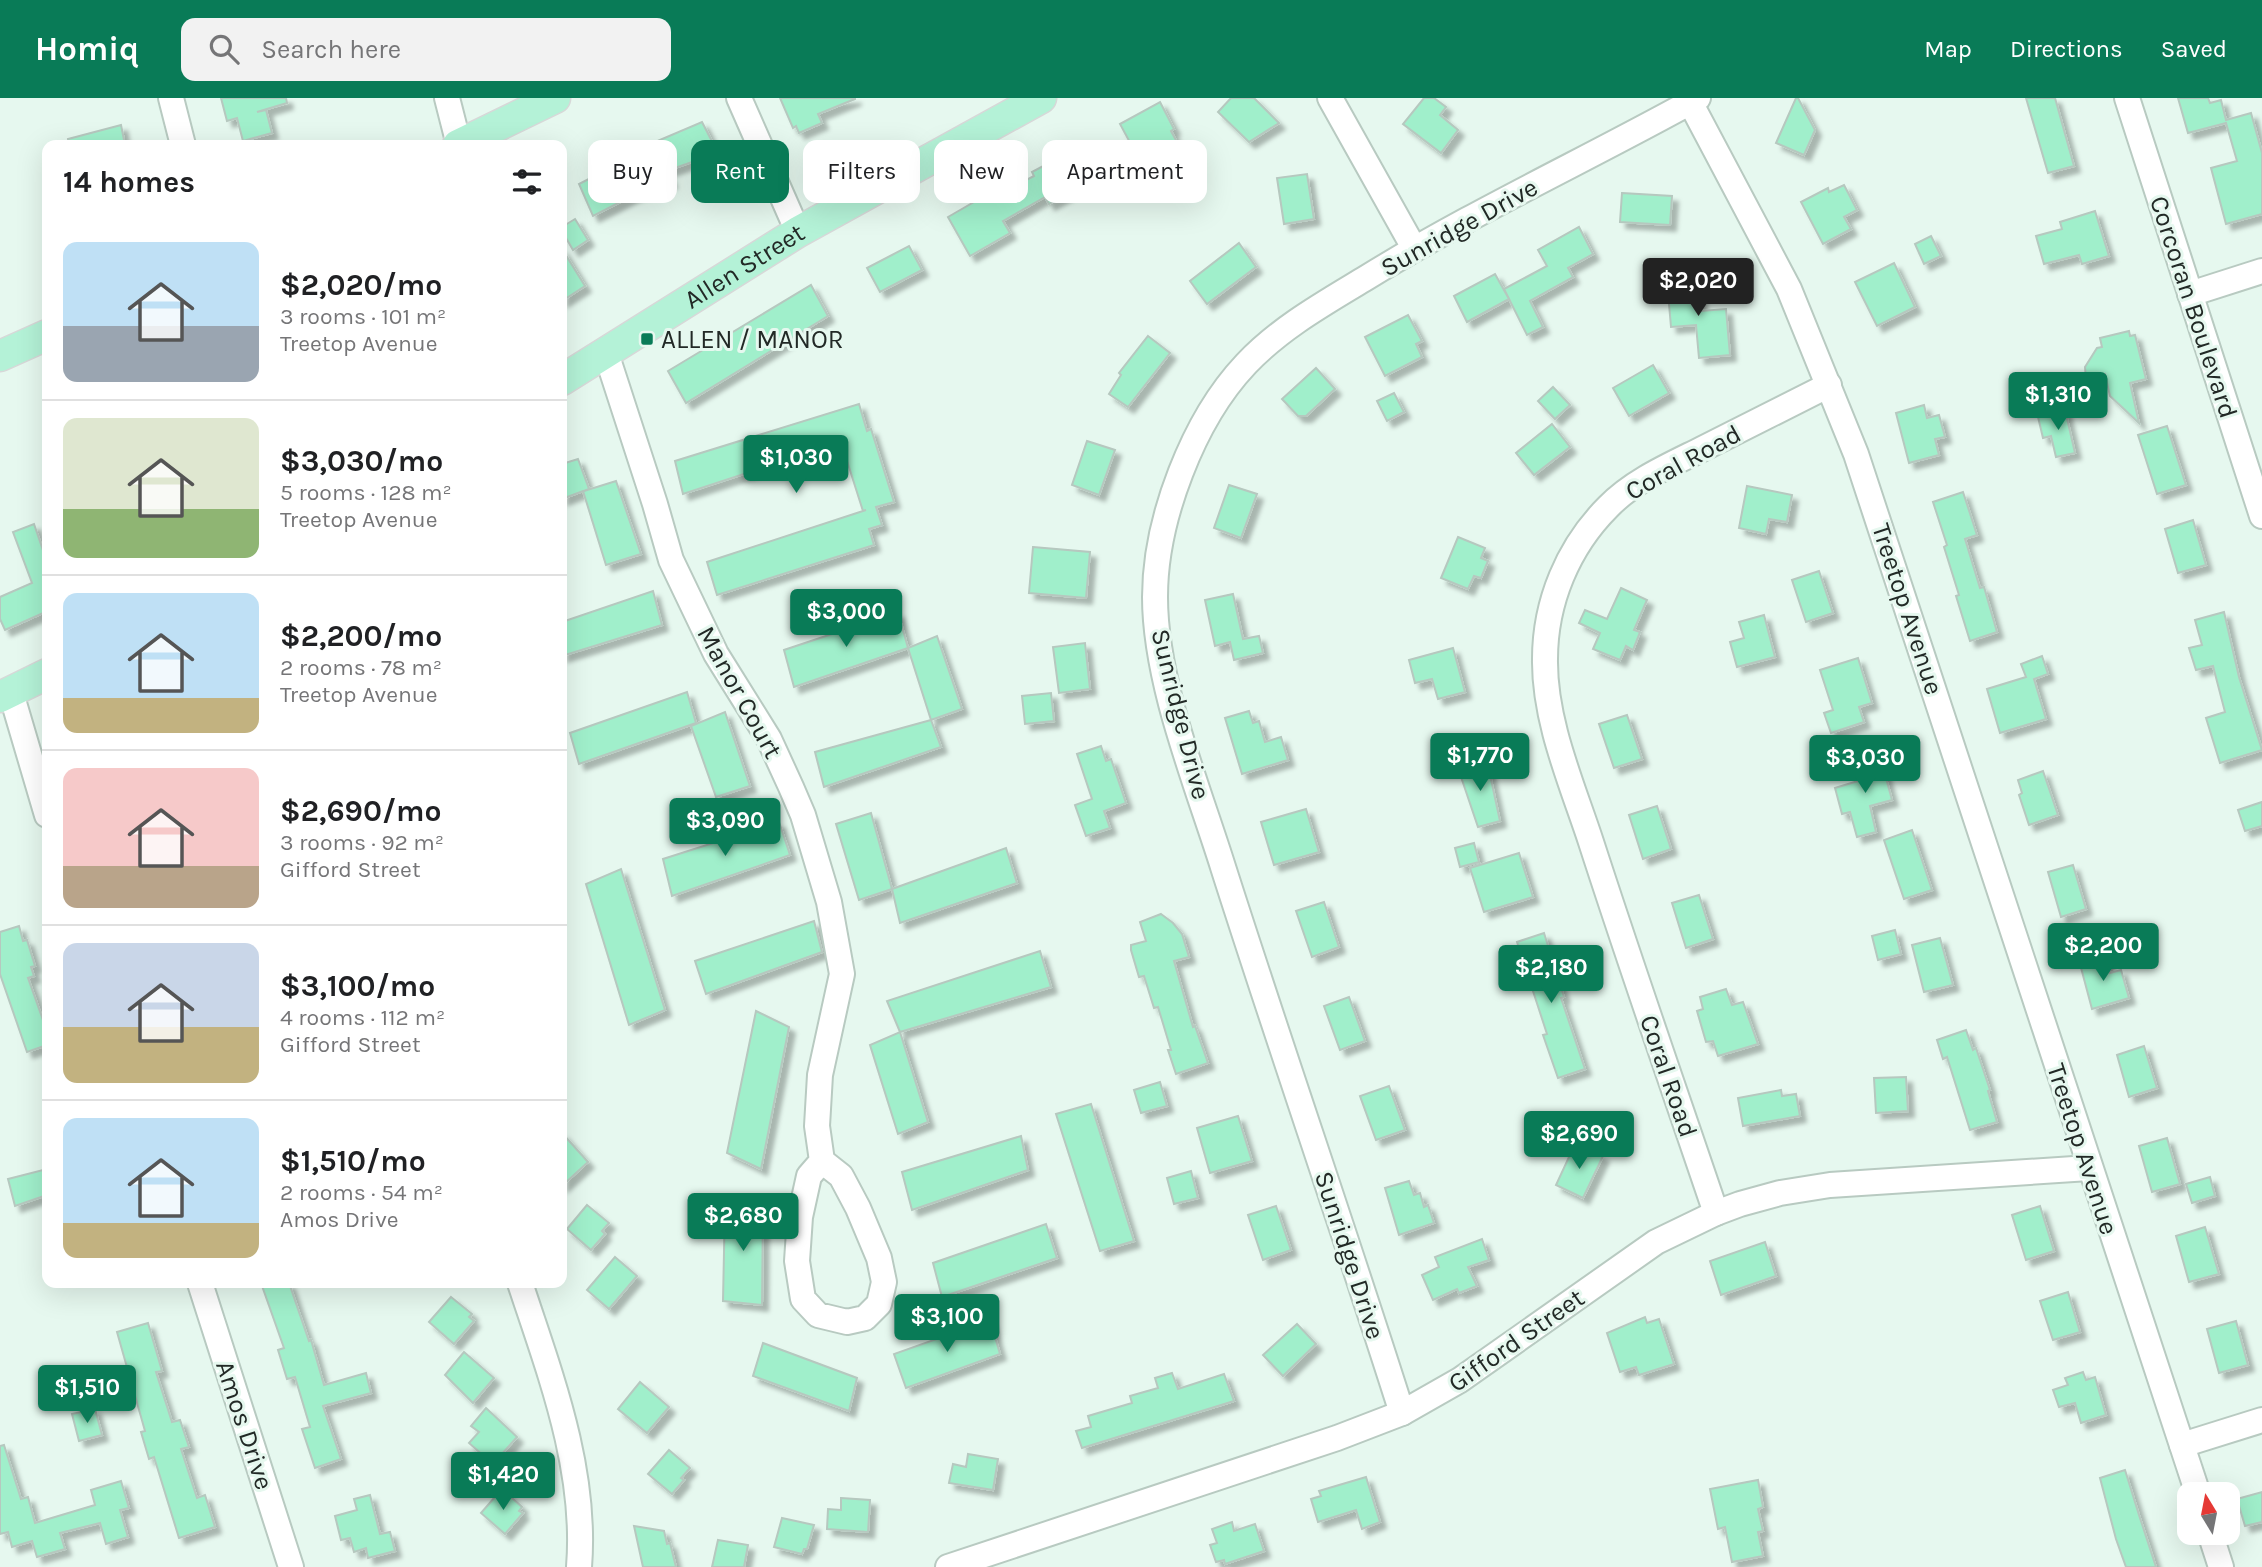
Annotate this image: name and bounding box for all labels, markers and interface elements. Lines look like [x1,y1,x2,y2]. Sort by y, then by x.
search box [181,18,671,81]
text: Homiq [35,30,139,68]
icon: search [205,30,243,68]
text: Search here [261,34,401,65]
text: Map [1924,35,1972,63]
text: Directions [2010,35,2123,63]
text: Saved [2161,35,2227,63]
chip: Buy [588,140,677,203]
chip: Rent [691,140,789,203]
chip: Filters [803,140,920,203]
chip: New [934,140,1028,203]
chip: Apartment [1042,140,1207,203]
icon: filters [508,163,546,201]
text: 14 homes [63,164,195,200]
street label: Sunridge Drive [1375,172,1543,283]
street label: Corcoran Boulevard [2143,192,2244,422]
street label: Allen Street [679,217,811,315]
pin: $2,020 [1641,258,1755,318]
text: $2,020/mo [280,267,442,303]
text: $2,020 [1659,267,1737,294]
icon: home [119,270,203,354]
text: 3 rooms · 101 m² [280,303,446,330]
place label: ALLEN / MANOR [661,324,844,355]
text: Treetop Avenue [280,330,438,357]
marker: ALLEN / MANOR [639,331,655,347]
pin: $1,310 [2001,372,2115,432]
text: $1,310 [2025,381,2091,408]
street label: Coral Road [1620,418,1746,507]
pin: $1,030 [739,436,853,495]
text: $3,030/mo [280,443,443,479]
text: $1,030 [759,444,833,471]
icon: home [119,446,203,530]
text: 5 rooms · 128 m² [280,479,452,506]
text: Treetop Avenue [280,506,438,533]
street label: Treetop Avenue [1865,520,1950,699]
pin: $3,000 [789,589,903,649]
text: $3,000 [806,598,886,625]
text: $2,200/mo [280,618,442,654]
street label: Manor Court [690,620,789,764]
icon: home [119,621,203,705]
street label: Sunridge Drive [1144,626,1217,803]
text: 2 rooms · 78 m² [280,654,442,681]
text: Treetop Avenue [280,681,438,708]
pin: $1,770 [1423,734,1537,793]
pin: $3,030 [1808,736,1922,795]
text: $1,770 [1446,742,1514,769]
text: $3,030 [1825,744,1905,771]
text: $2,690/mo [280,793,442,829]
icon: home [119,796,203,880]
pin: $3,090 [668,798,782,858]
text: $3,090 [685,807,765,834]
text: 3 rooms · 92 m² [280,829,444,856]
text: Gifford Street [280,856,421,883]
pin: $2,200 [2046,924,2160,983]
text: $2,200 [2064,932,2142,959]
pin: $2,180 [1494,946,1608,1005]
text: $2,180 [1514,954,1588,981]
text: $3,100/mo [280,968,435,1004]
icon: home [119,971,203,1055]
text: 4 rooms · 112 m² [280,1004,445,1031]
street label: Coral Road [1633,1011,1704,1141]
text: Gifford Street [280,1031,421,1058]
street label: Treetop Avenue [2040,1060,2125,1239]
pin: $2,690 [1522,1112,1636,1171]
text: $2,690 [1540,1120,1618,1147]
text: $1,510/mo [280,1143,426,1179]
icon: home [119,1146,203,1230]
street label: Sunridge Drive [1308,1167,1391,1343]
text: 2 rooms · 54 m² [280,1179,443,1206]
pin: $2,680 [686,1194,800,1253]
text: $2,680 [704,1202,782,1229]
text: Amos Drive [280,1206,399,1233]
street label: Gifford Street [1442,1282,1590,1399]
pin: $3,100 [890,1294,1004,1354]
text: $3,100 [910,1303,984,1330]
street label: Amos Drive [209,1357,280,1494]
pin: $1,510 [30,1366,144,1425]
text: $1,510 [54,1374,120,1401]
pin: $1,420 [446,1452,560,1512]
text: $1,420 [467,1461,539,1488]
north arrow [2177,1482,2240,1545]
map controls [2177,1482,2240,1545]

